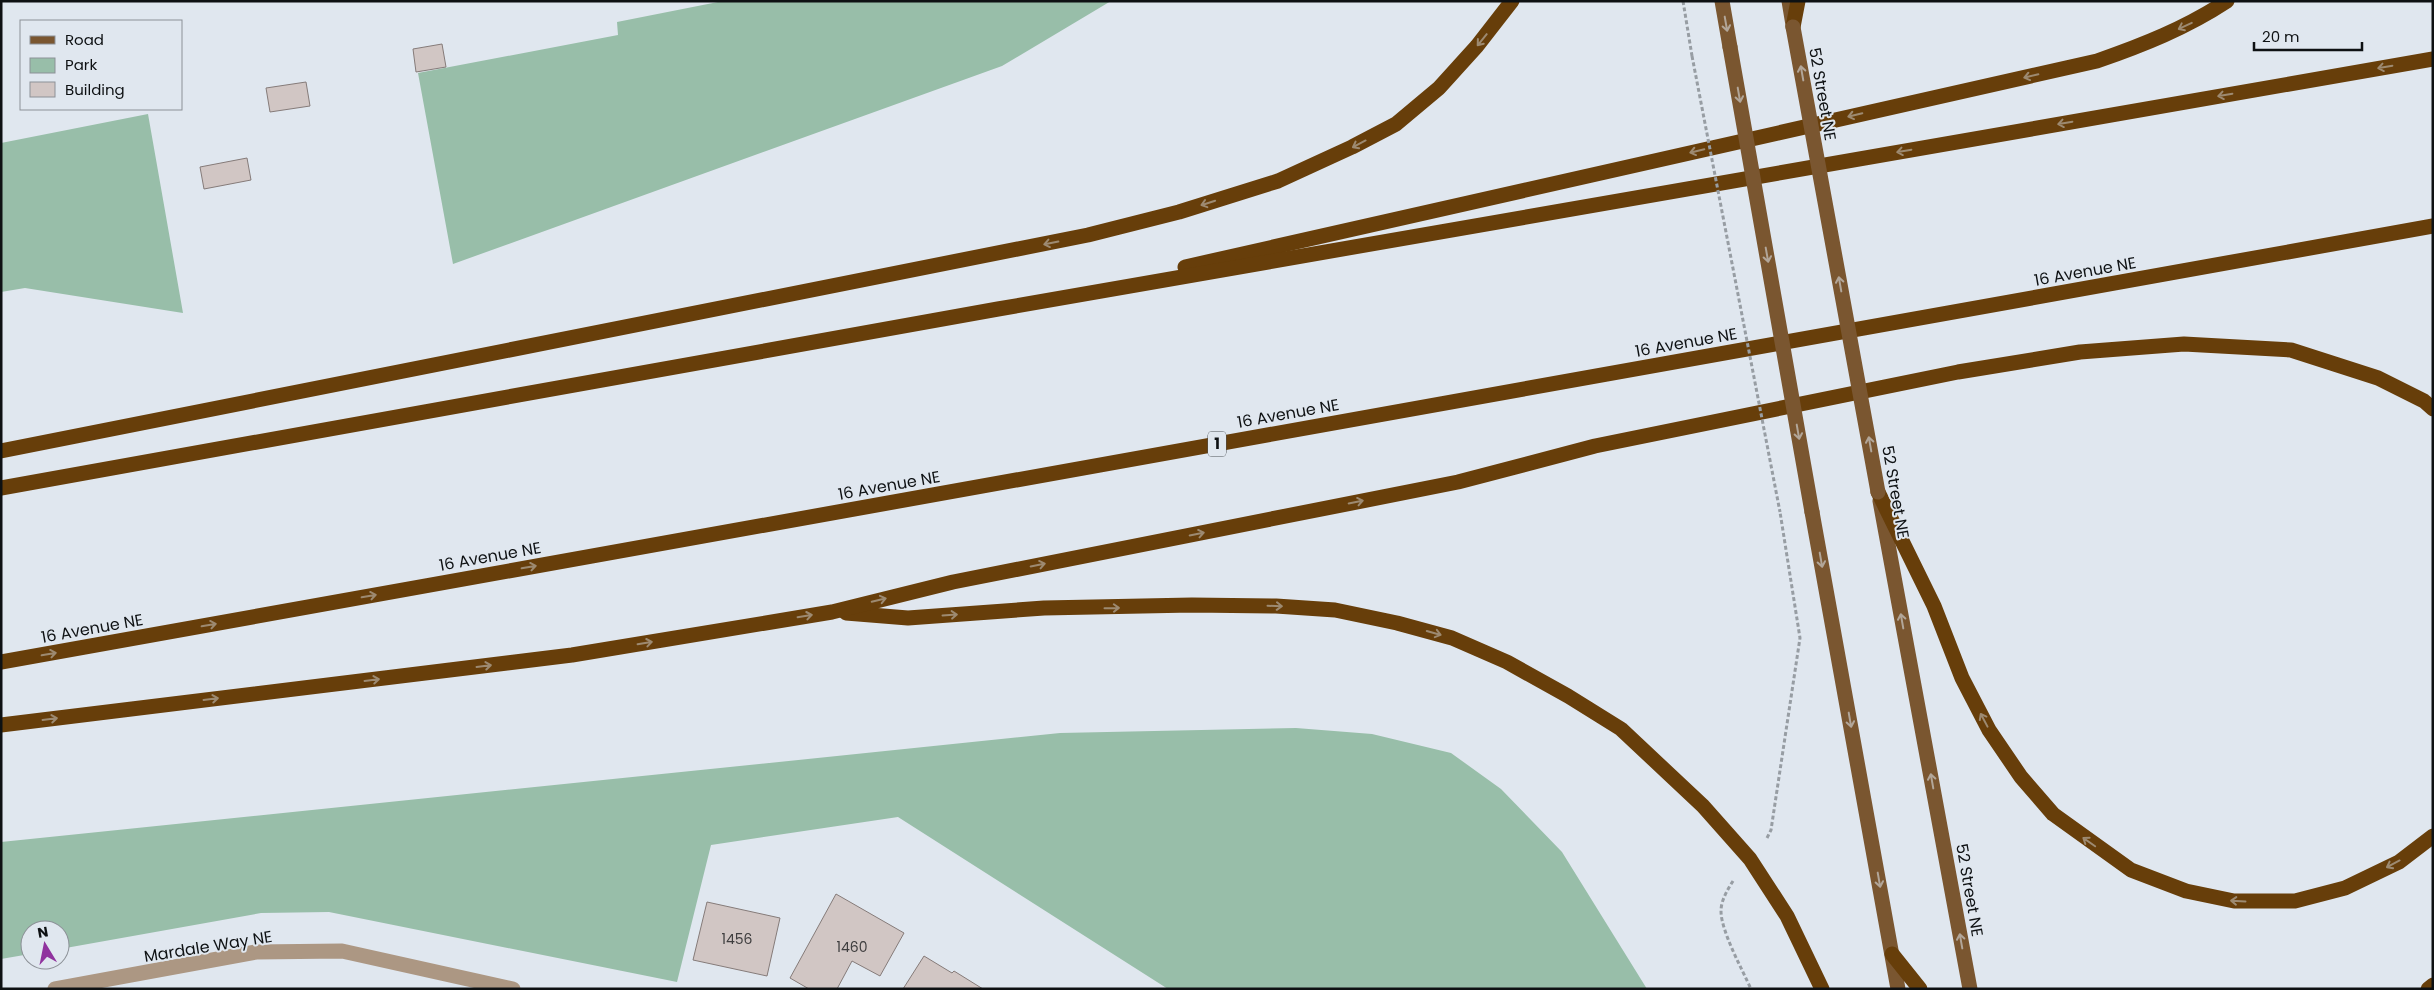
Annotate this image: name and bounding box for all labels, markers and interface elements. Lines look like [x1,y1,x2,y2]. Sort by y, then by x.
one-way arrow [1722,16,1732,32]
legend [20,20,182,110]
scale bar [2254,20,2362,52]
one-way arrow [2178,22,2193,31]
text: 20 m [2262,26,2300,47]
text: Road [65,29,104,50]
one-way arrow [1477,33,1488,46]
street label: 52 Street NE [1803,46,1842,142]
text: Park [65,54,97,75]
one-way arrow [2377,63,2393,73]
one-way arrow [1796,65,1806,81]
one-way arrow [2023,72,2039,81]
text: Building [65,79,125,100]
one-way arrow [1734,86,1744,102]
one-way arrow [2217,91,2233,101]
one-way arrow [1848,111,1864,120]
one-way arrow [2057,119,2073,129]
one-way arrow [1352,139,1367,149]
one-way arrow [1689,147,1705,156]
one-way arrow [1897,147,1913,157]
one-way arrow [1201,199,1217,208]
one-way arrow [1043,238,1059,248]
one-way arrow [1762,246,1772,262]
street label: 16 Avenue NE [2032,251,2138,292]
one-way arrow [1835,277,1845,293]
street label: 16 Avenue NE [1633,322,1739,363]
street label: 16 Avenue NE [1235,393,1341,434]
one-way arrow [1794,424,1804,440]
road number: 1 [1208,432,1226,456]
one-way arrow [1864,436,1874,452]
street label: 52 Street NE [1876,444,1915,540]
street label: 16 Avenue NE [836,465,942,506]
one-way arrow [1348,497,1364,506]
one-way arrow [1189,528,1205,538]
street label: 16 Avenue NE [437,536,543,577]
one-way arrow [1816,552,1826,568]
one-way arrow [1029,560,1045,569]
one-way arrow [521,562,537,572]
one-way arrow [361,591,377,601]
one-way arrow [870,595,886,604]
one-way arrow [1266,602,1282,611]
one-way arrow [1104,603,1120,613]
street label: 16 Avenue NE [39,608,145,649]
one-way arrow [942,610,958,619]
one-way arrow [796,611,812,621]
one-way arrow [1897,614,1907,630]
one-way arrow [201,620,217,630]
one-way arrow [1426,629,1442,639]
one-way arrow [636,638,652,648]
one-way arrow [41,648,57,658]
one-way arrow [475,661,491,671]
one-way arrow [364,675,380,685]
one-way arrow [203,694,219,704]
one-way arrow [1845,712,1855,728]
one-way arrow [1979,713,1989,728]
one-way arrow [41,714,57,724]
one-way arrow [1926,773,1936,789]
one-way arrow [2083,836,2097,847]
street label: 52 Street NE [1950,842,1989,938]
one-way arrow [2386,859,2401,869]
one-way arrow [1874,871,1884,887]
one-way arrow [2231,896,2247,905]
north arrow [20,920,70,970]
text: N [36,921,50,943]
street label: Mardale Way NE [142,925,274,968]
house number: 1456 [722,929,753,949]
one-way arrow [1956,933,1966,949]
house number: 1460 [837,937,867,957]

